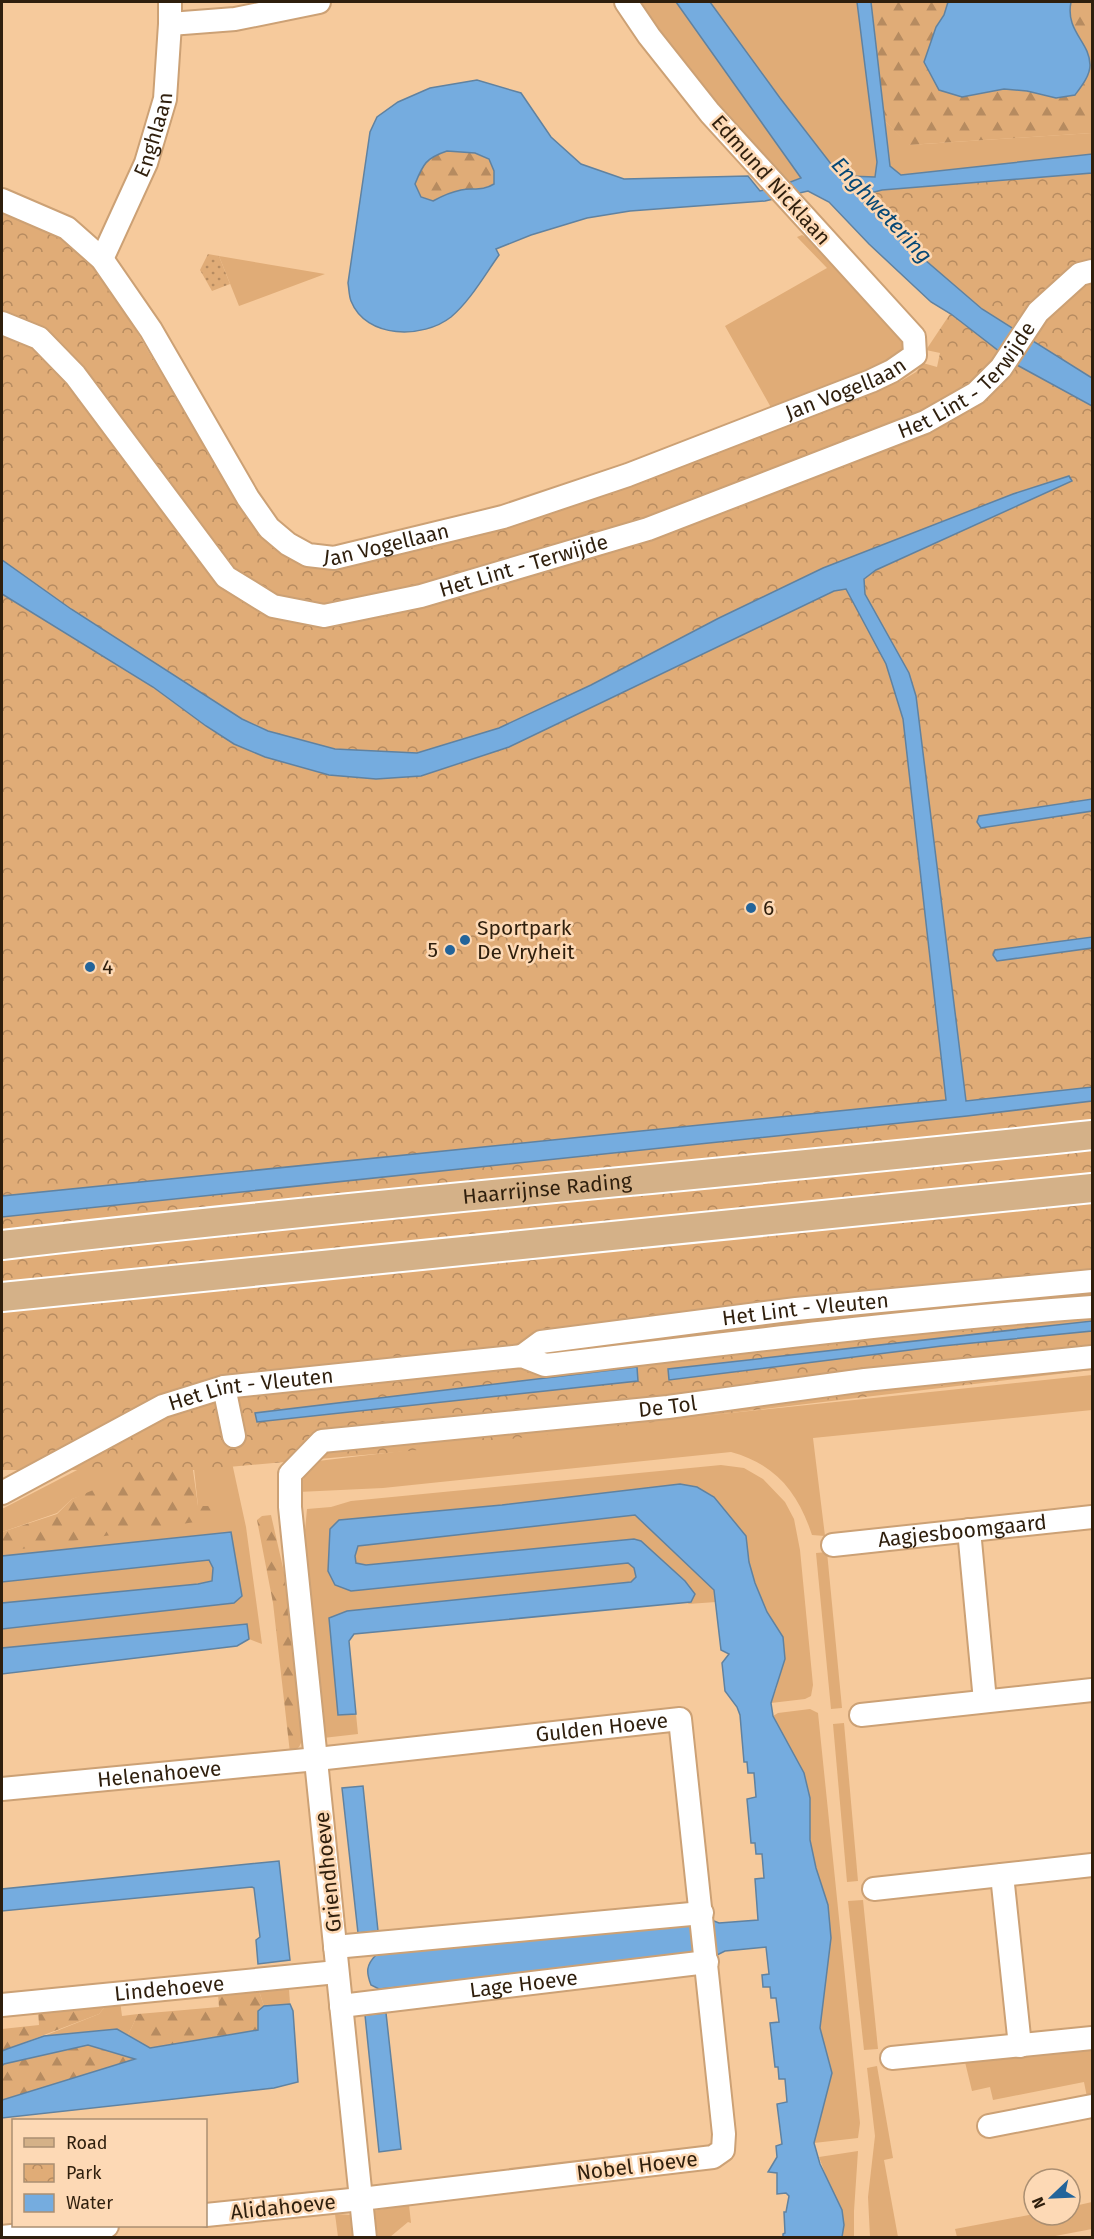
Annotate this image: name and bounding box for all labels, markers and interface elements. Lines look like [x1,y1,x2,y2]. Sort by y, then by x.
street label: Enghlaan [128,92,178,182]
street label: Edmund Nicklaan [706,110,836,250]
water label: Enghwetering [826,151,938,269]
street label: Het Lint - Terwijde [894,317,1041,444]
street label: Jan Vogellaan [782,352,911,426]
street label: Jan Vogellaan [322,518,452,572]
street label: Het Lint - Terwijde [436,528,611,603]
place label: 6 [763,895,774,921]
marker: 6 [744,901,758,915]
place label: Sportpark De Vryheit [477,915,575,965]
marker: Sportpark De Vryheit [458,933,472,947]
place label: 5 [427,937,438,963]
marker: 5 [443,943,457,957]
place label: 4 [102,954,113,980]
marker: 4 [83,960,97,974]
street label: Haarrijnse Rading [461,1168,633,1210]
street label: Het Lint - Vleuten [721,1287,890,1331]
street label: Het Lint - Vleuten [165,1363,335,1417]
street label: De Tol [637,1390,698,1423]
street label: Aagjesboomgaard [876,1509,1048,1553]
street label: Gulden Hoeve [534,1707,669,1748]
street label: Helenahoeve [96,1755,223,1793]
street label: Griendhoeve [309,1810,347,1934]
street label: Lage Hoeve [468,1965,579,2003]
street label: Lindehoeve [113,1970,225,2007]
legend [12,2119,207,2227]
text: Road [66,2132,108,2154]
street label: Nobel Hoeve [575,2146,699,2186]
text: Park [66,2162,102,2184]
north arrow [1022,2167,1082,2227]
street label: Alidahoeve [229,2189,337,2225]
text: Water [66,2192,113,2214]
text: N [1028,2194,1049,2211]

